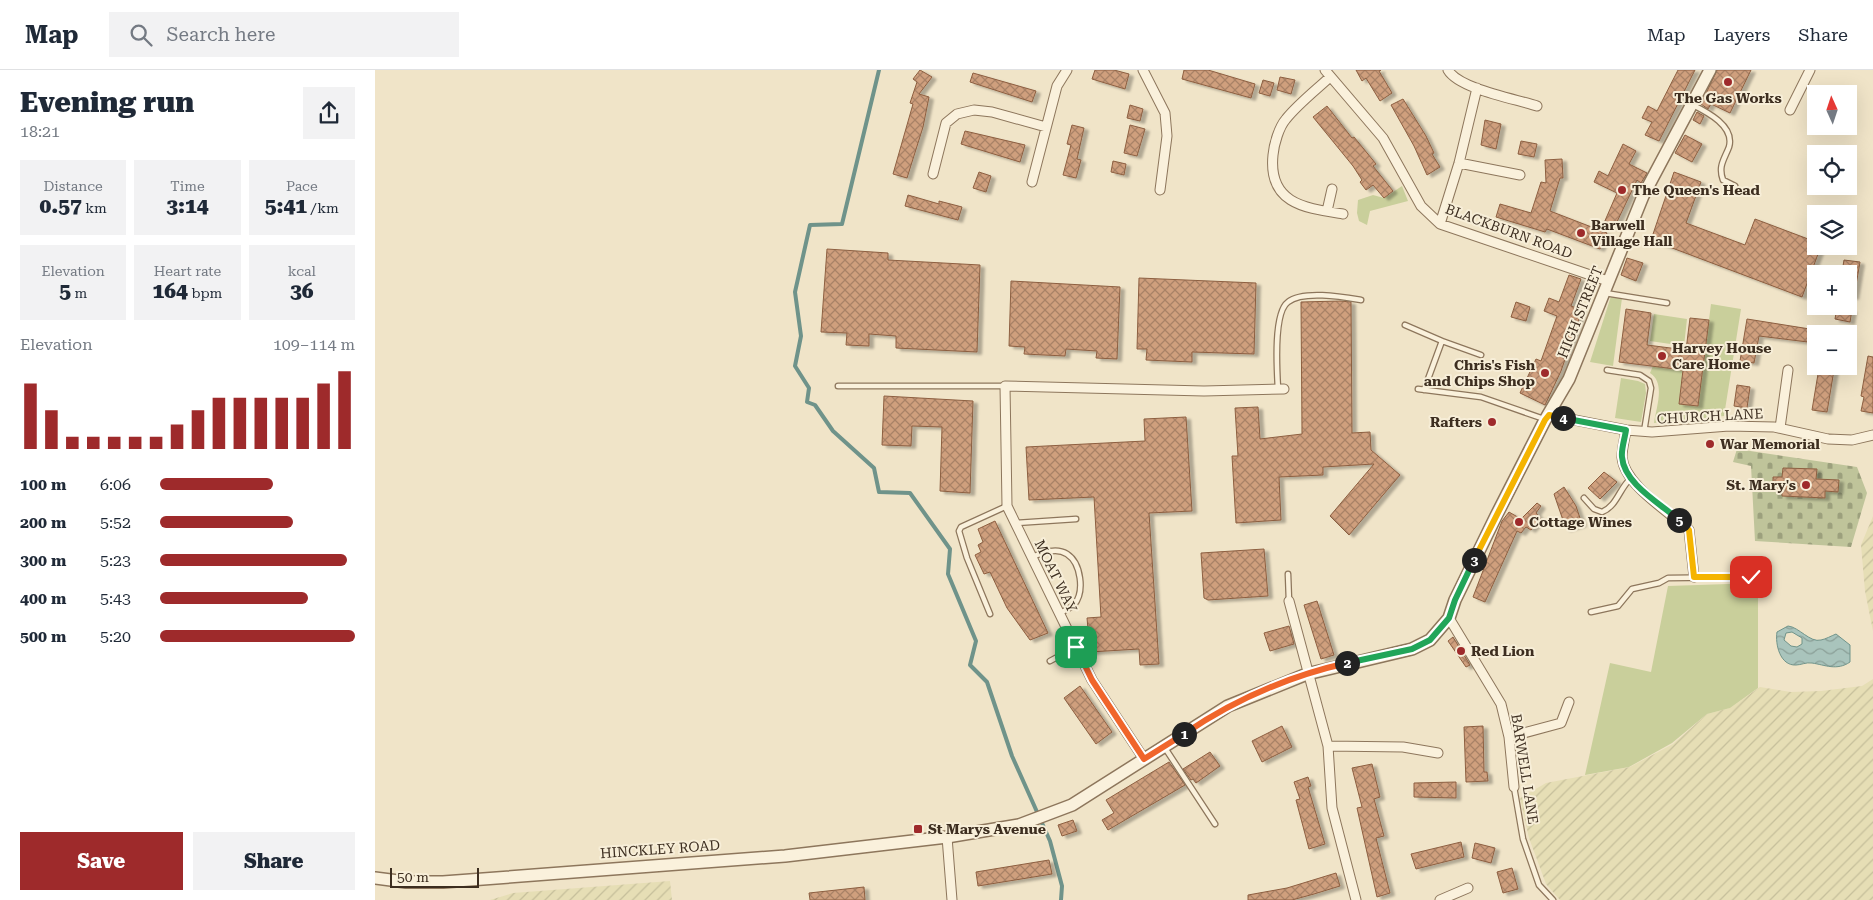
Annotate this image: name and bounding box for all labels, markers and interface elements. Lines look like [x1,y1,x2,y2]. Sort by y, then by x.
search box [109,12,459,57]
text: Map [25,21,79,49]
icon: search [127,21,155,49]
text: Search here [167,23,275,46]
text: Map [1647,24,1686,45]
text: Layers [1714,24,1770,45]
text: Share [1798,24,1848,45]
marker: The Gas Works [1722,76,1734,88]
north arrow [1807,85,1857,135]
map controls [1807,85,1857,375]
text: Evening run [20,86,194,119]
button: share [303,87,355,139]
place label: The Gas Works [1674,90,1782,106]
text: 18:21 [20,122,60,141]
button: locate [1807,145,1857,195]
text: Distance [44,178,103,194]
text: Time [170,178,205,194]
text: Pace [286,178,318,194]
place label: The Queen's Head [1632,182,1760,198]
marker: The Queen's Head [1616,184,1628,196]
text: 0.57 [39,194,82,218]
text: 3:14 [166,194,209,218]
text: 5:41 [265,194,307,218]
text: km [82,200,107,216]
text: /km [307,200,339,216]
street label: BLACKBURN ROAD [1443,201,1575,261]
button: layers [1807,205,1857,255]
place label: Barwell Village Hall [1591,217,1673,249]
marker: Barwell Village Hall [1575,227,1587,239]
text: Elevation [41,263,105,279]
text: Heart rate [154,263,221,279]
text: kcal [288,263,316,279]
street label: HIGH STREET [1554,264,1606,360]
button: + [1807,265,1857,315]
text: 5 [59,279,71,303]
text: 164 [153,279,188,303]
text: 36 [290,279,314,303]
text: m [71,285,87,301]
text: bpm [188,285,222,301]
button: − [1807,325,1857,375]
text: Elevation [20,335,93,354]
text: 109–114 m [273,335,355,354]
place label: Harvey House Care Home [1672,340,1771,372]
marker: Harvey House Care Home [1656,350,1668,362]
place label: Chris's Fish and Chips Shop [1424,357,1536,389]
marker: Chris's Fish and Chips Shop [1539,367,1551,379]
street label: CHURCH LANE [1656,405,1764,427]
pin: 4 [1551,406,1575,430]
text: 4 [1560,410,1567,426]
place label: Rafters [1430,414,1482,430]
marker: Rafters [1486,416,1498,428]
place label: War Memorial [1720,436,1820,452]
marker: War Memorial [1704,438,1716,450]
text: 100 m [20,475,66,494]
text: 6:06 [100,475,131,494]
place label: St. Mary's [1726,477,1796,493]
marker: St. Mary's [1800,479,1812,491]
pin: 5 [1667,508,1691,532]
text: 5 [1676,512,1683,528]
text: 200 m [20,513,66,532]
text: 5:52 [100,513,131,532]
place label: Cottage Wines [1529,514,1632,530]
marker: Cottage Wines [1513,516,1525,528]
street label: MOAT WAY [1032,537,1081,615]
pin: 3 [1461,548,1487,572]
text: 300 m [20,551,66,570]
text: 5:23 [100,551,131,570]
text: 3 [1471,552,1478,568]
pin [1730,556,1772,598]
icon: check [1737,563,1765,591]
text: 400 m [20,589,66,608]
text: 5:43 [100,589,131,608]
pin [1055,626,1097,668]
text: 500 m [20,627,66,646]
text: 5:20 [100,627,131,646]
icon: arrive [1062,633,1090,661]
place label: Red Lion [1471,643,1535,659]
marker: Red Lion [1455,645,1467,657]
pin: 2 [1335,650,1359,676]
text: 2 [1344,655,1351,671]
street label: BARWELL LANE [1508,713,1542,825]
pin: 1 [1171,722,1197,746]
text: 1 [1181,726,1188,742]
place label: St Marys Avenue [928,821,1046,837]
marker: St Marys Avenue [912,823,924,835]
button: Save [20,832,183,890]
button: Share [193,832,355,890]
street label: HINCKLEY ROAD [600,837,721,861]
scale bar [390,865,479,888]
text: 50 m [397,869,429,885]

